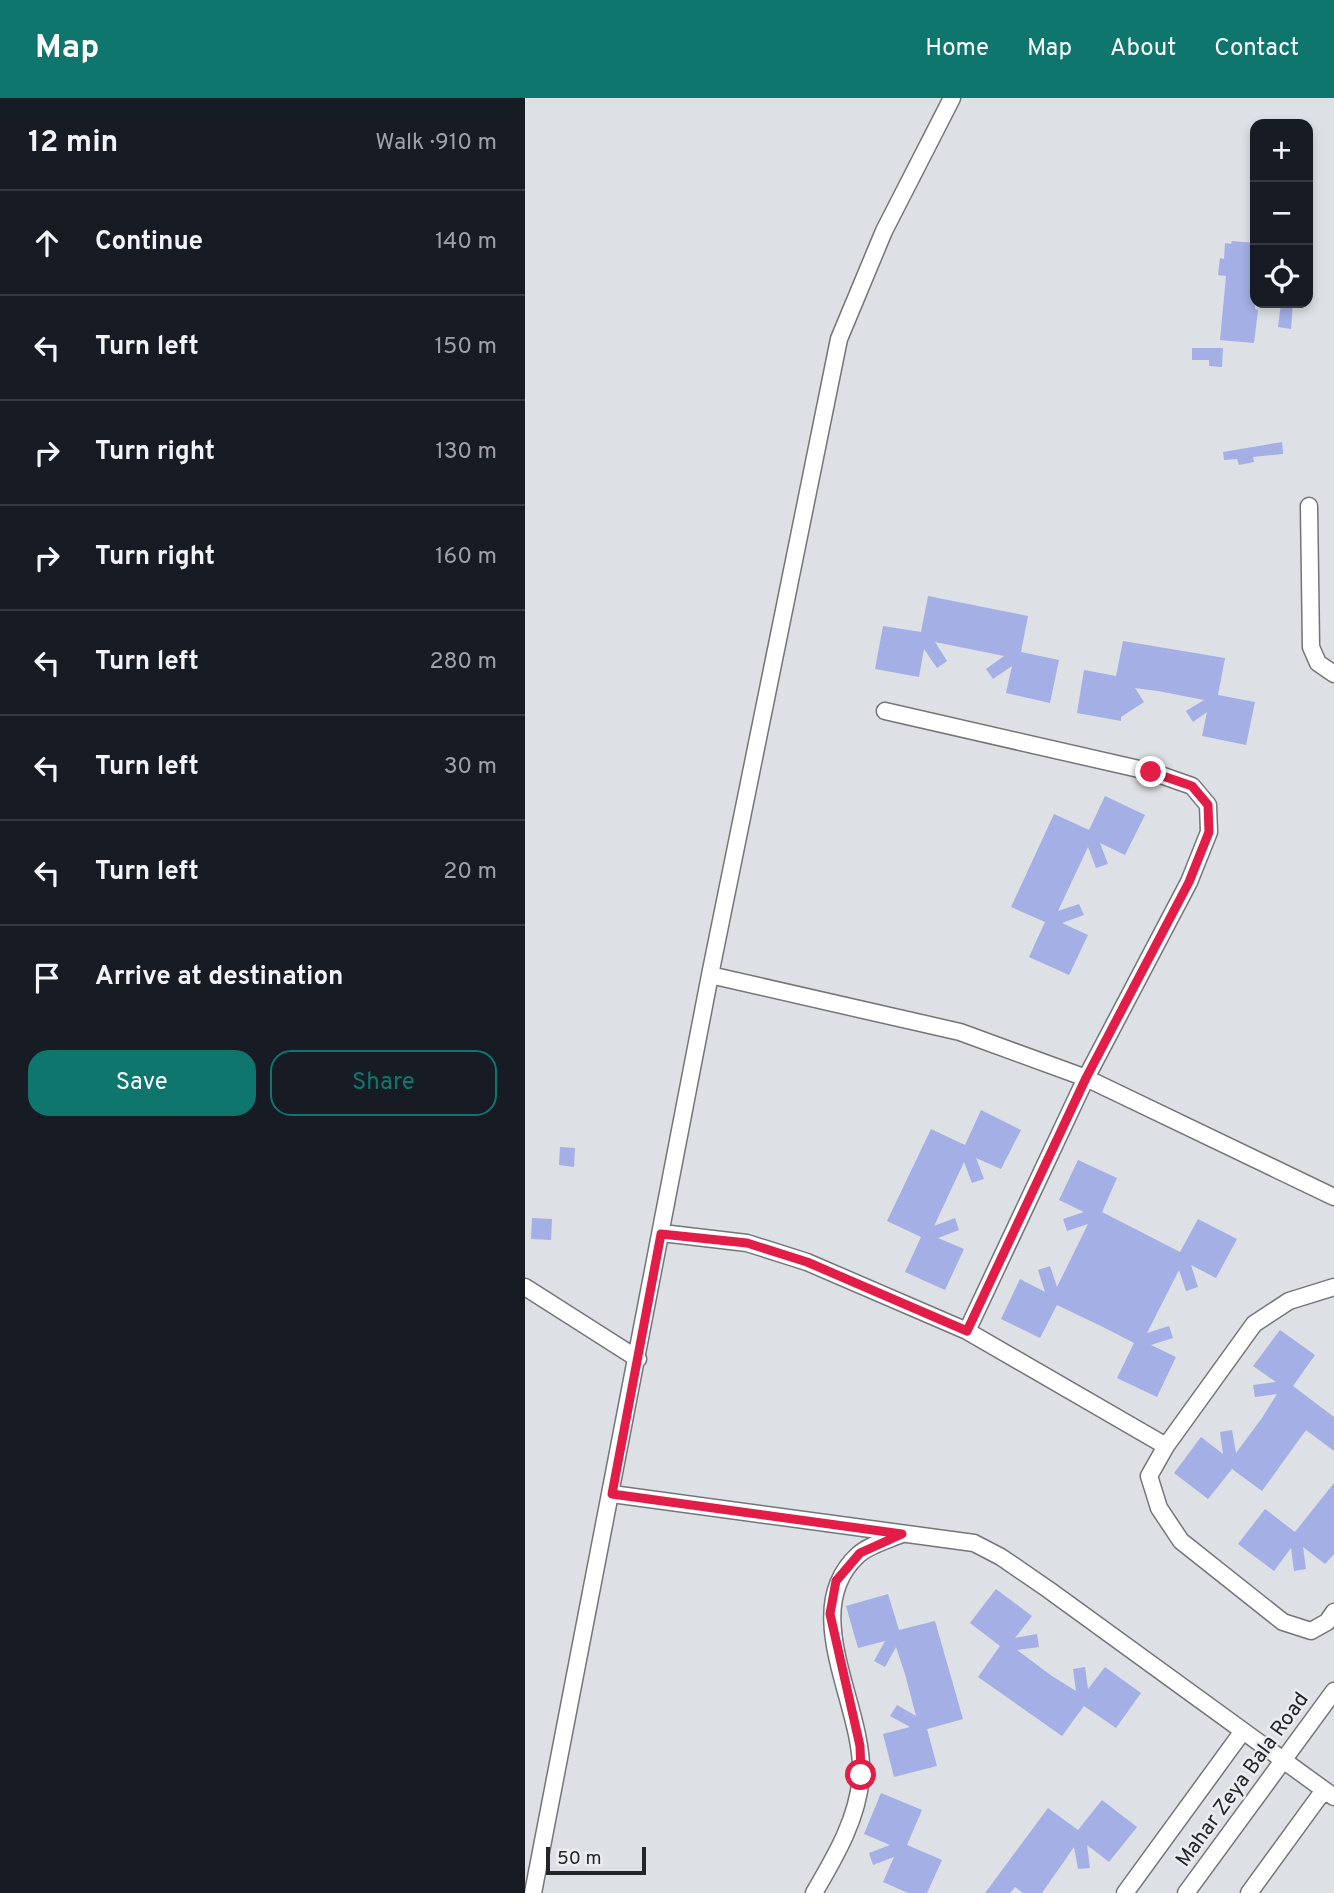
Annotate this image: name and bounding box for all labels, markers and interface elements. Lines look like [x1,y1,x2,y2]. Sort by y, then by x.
text: Map [35,28,99,70]
text: Home [925,34,989,64]
text: Map [1027,34,1072,64]
text: About [1110,34,1176,64]
text: Contact [1214,34,1299,64]
map controls [1250,119,1313,308]
button: + [1250,119,1313,182]
text: 12 min [28,125,118,162]
text: Walk · 910 m [375,129,497,158]
button: − [1250,182,1313,245]
icon: ahead [28,224,66,262]
text: Continue [95,226,203,259]
text: 140 m [435,228,497,257]
button: locate [1250,245,1313,308]
icon: left [28,329,66,367]
text: Turn left [95,331,199,364]
text: 150 m [435,333,497,362]
icon: right [28,434,66,472]
text: Turn right [95,436,215,469]
text: 130 m [435,438,497,467]
icon: right [28,539,66,577]
text: Turn right [95,541,215,574]
text: 160 m [435,543,497,572]
icon: left [28,644,66,682]
text: Turn left [95,646,199,679]
text: 280 m [429,648,497,677]
icon: left [28,749,66,787]
text: Turn left [95,751,199,784]
text: 30 m [444,753,497,782]
route end [1135,756,1166,787]
icon: left [28,854,66,892]
text: Turn left [95,856,199,889]
text: 20 m [443,858,497,887]
icon: arrive [28,959,66,997]
text: Arrive at destination [95,961,343,994]
button: Save [28,1050,256,1116]
button: Share [270,1050,497,1116]
street label: Mahar Zeya Bala Road [1170,1687,1316,1873]
route start [845,1759,876,1790]
scale bar [546,1844,646,1876]
text: 50 m [557,1847,602,1871]

